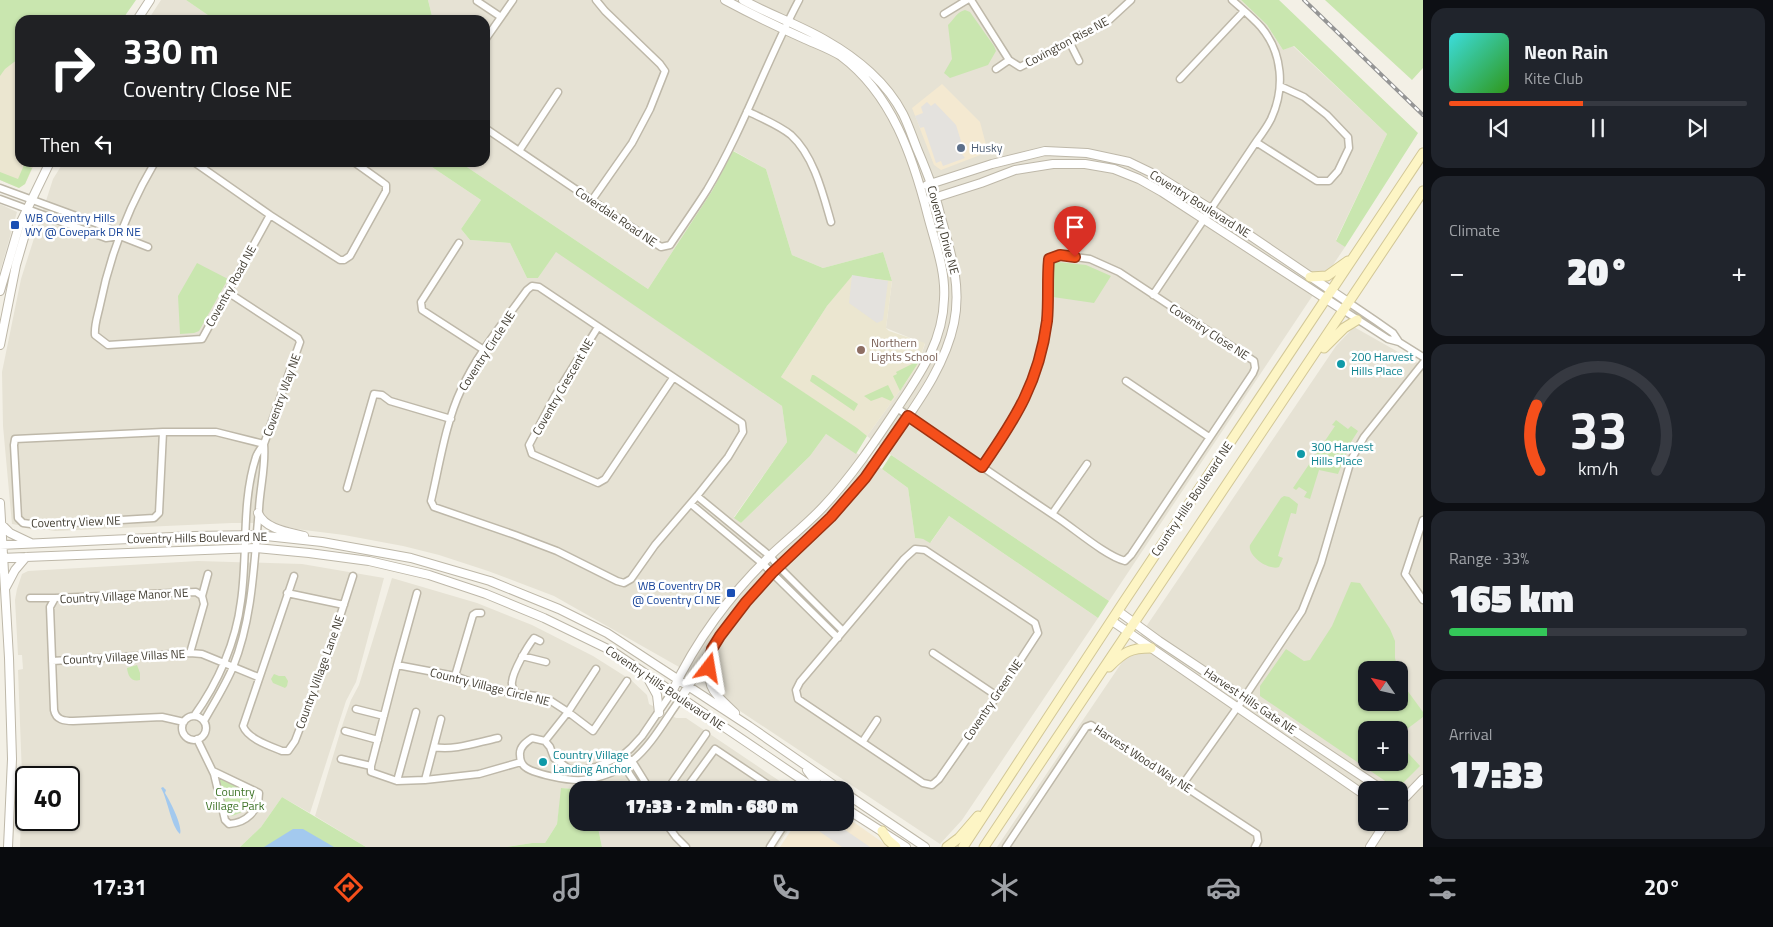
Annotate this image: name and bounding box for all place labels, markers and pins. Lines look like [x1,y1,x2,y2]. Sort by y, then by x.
place label: Husky [971,138,1003,157]
marker: Husky [955,142,967,154]
pin [1054,206,1096,257]
place label: WB Coventry Hills WY @ Covepark DR NE [25,208,141,241]
marker: WB Coventry Hills WY @ Covepark DR NE [9,219,21,231]
place label: Northern Lights School [871,333,938,366]
marker: Northern Lights School [855,344,867,356]
place label: 200 Harvest Hills Place [1351,347,1414,380]
marker: 200 Harvest Hills Place [1335,358,1347,370]
place label: 300 Harvest Hills Place [1311,437,1374,470]
marker: 300 Harvest Hills Place [1295,448,1307,460]
place label: WB Coventry DR @ Coventry CI NE [632,576,721,609]
marker: WB Coventry DR @ Coventry CI NE [725,587,737,599]
place label: Country Village Landing Anchor [553,745,631,778]
marker: Country Village Landing Anchor [537,756,549,768]

